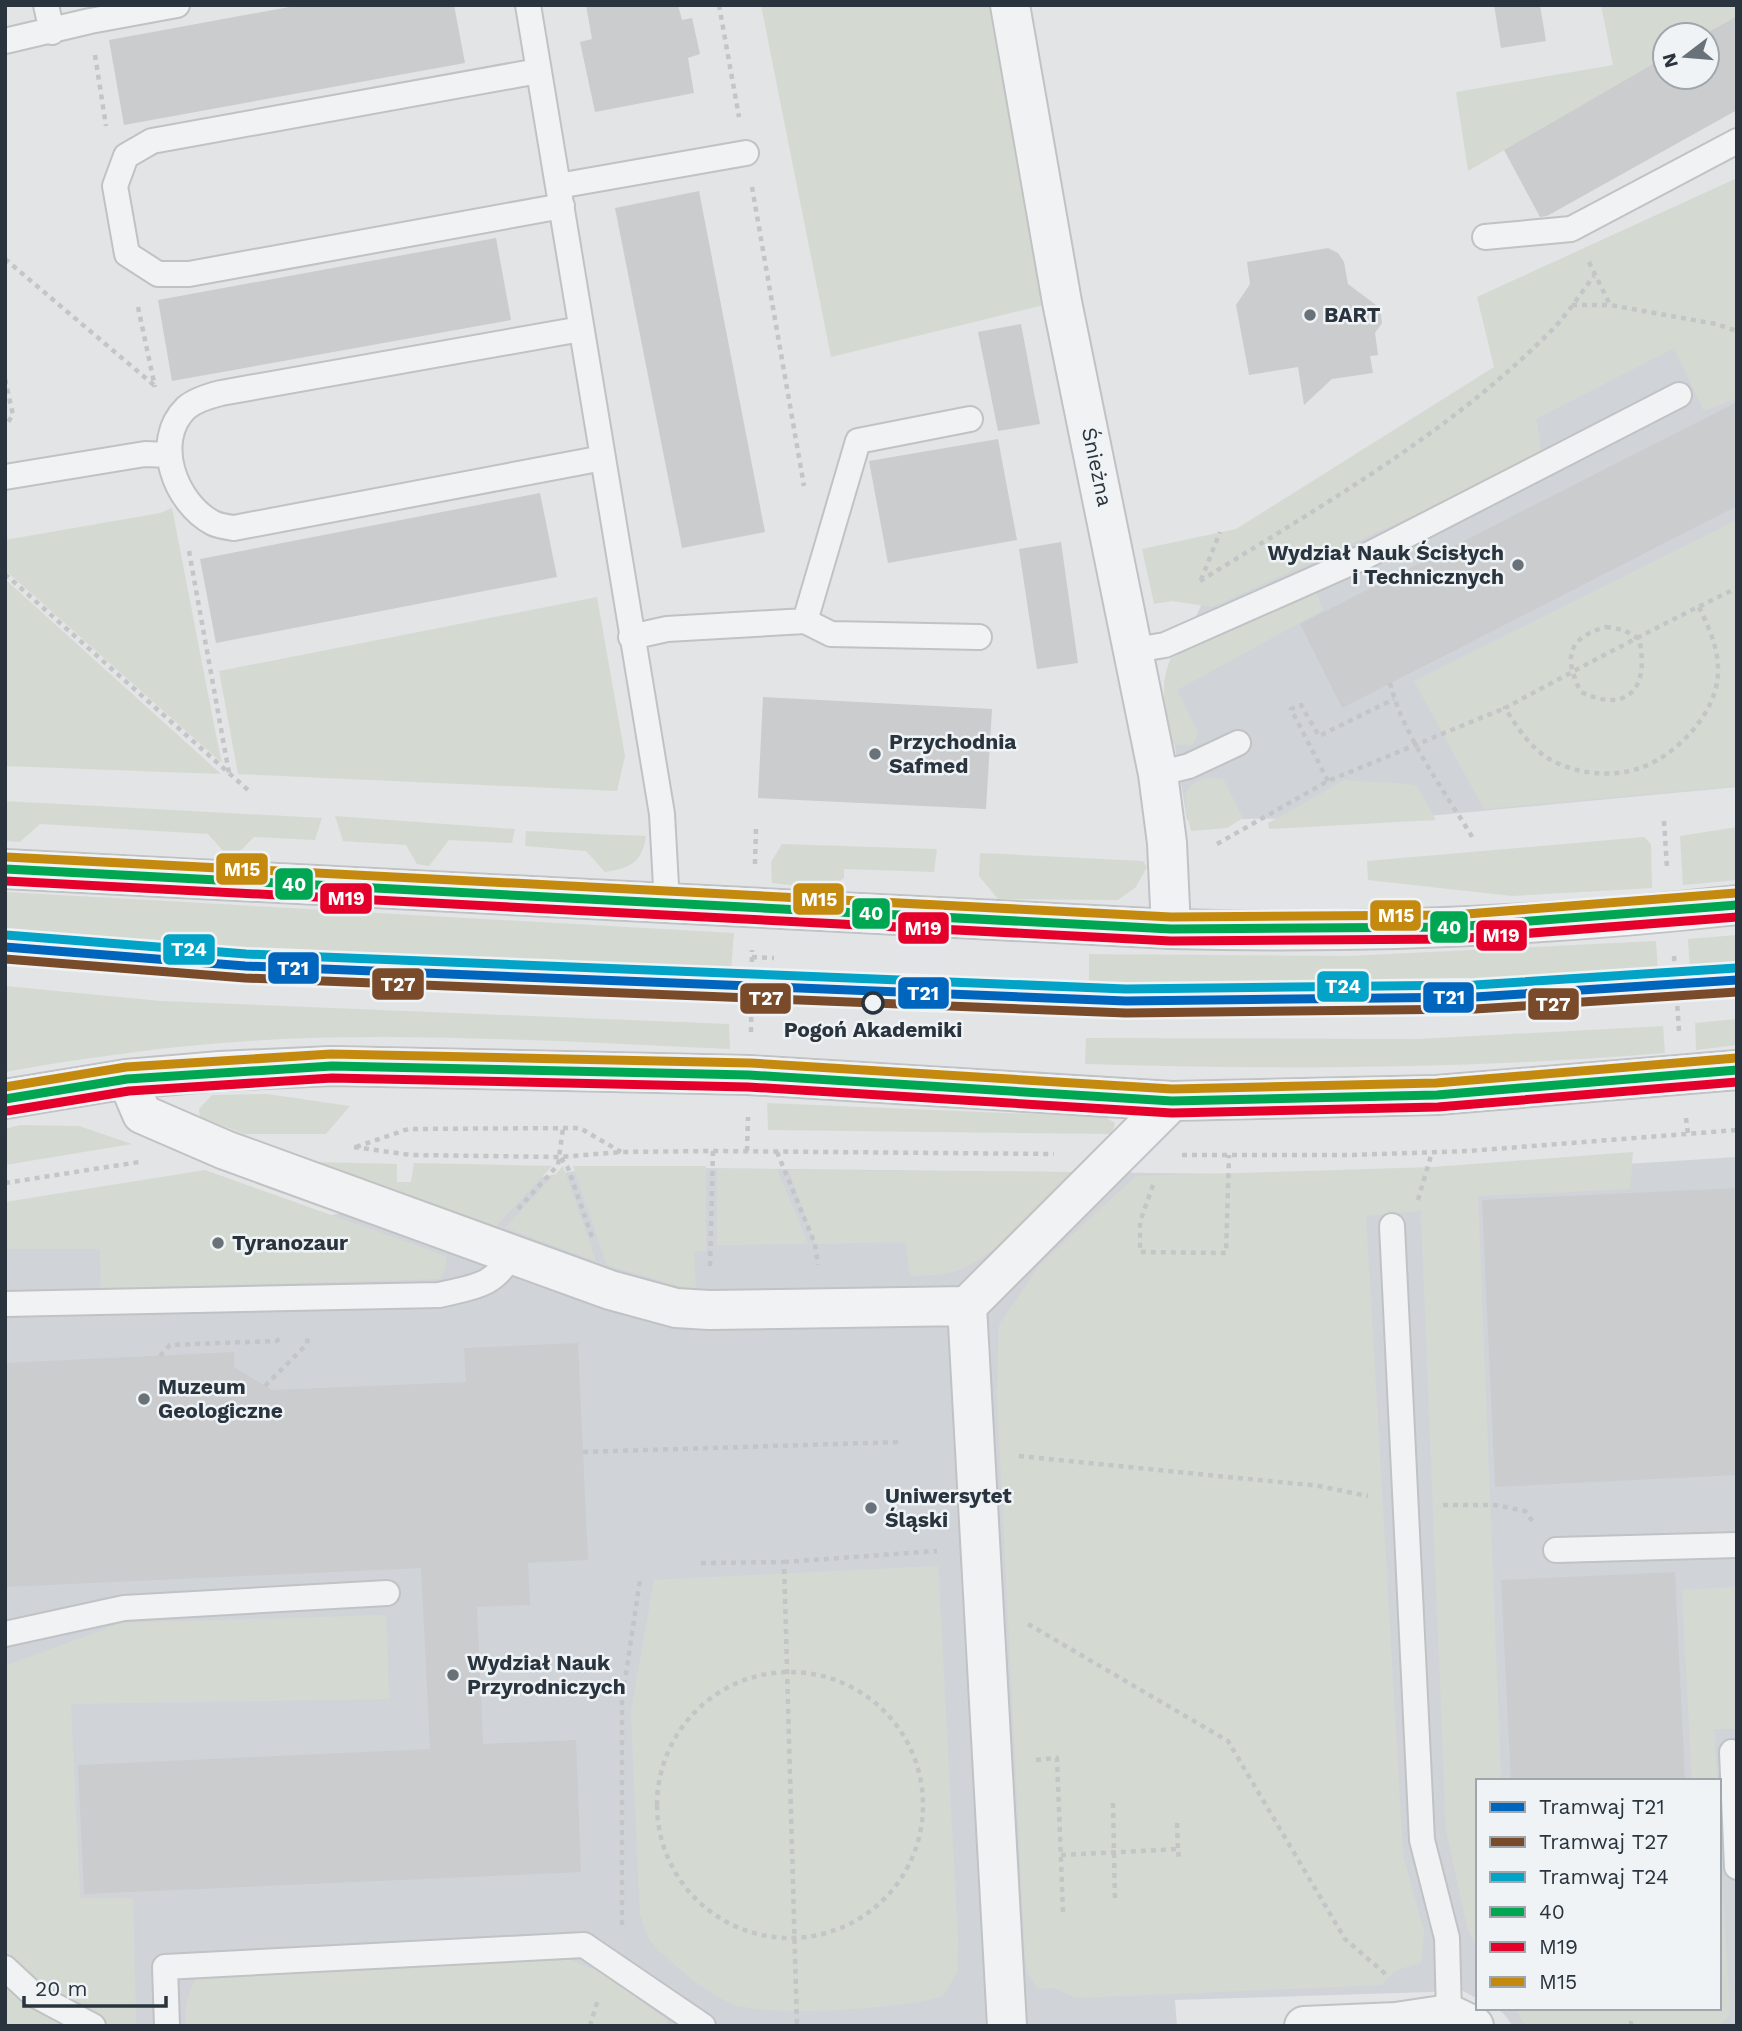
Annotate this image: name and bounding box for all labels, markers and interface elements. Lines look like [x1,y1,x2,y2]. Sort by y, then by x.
north arrow [1651,21,1721,91]
text: N [1657,51,1683,70]
place label: BART [1324,302,1381,327]
marker: BART [1302,307,1318,323]
street label: Śnieżna [1077,425,1118,509]
place label: Wydział Nauk Ścisłych i Technicznych [1267,540,1504,589]
marker: Wydział Nauk Ścisłych i Technicznych [1510,557,1526,573]
place label: Przychodnia Safmed [889,729,1017,778]
marker: Przychodnia Safmed [867,746,883,762]
line badge: M15 [215,852,269,886]
text: M15 [224,858,260,881]
line badge: 40 [274,867,314,901]
text: 40 [282,873,306,896]
line badge: M19 [319,882,373,915]
line badge: M15 [792,882,845,916]
text: M19 [327,887,365,910]
text: M15 [801,888,837,911]
line badge: 40 [851,897,891,930]
line badge: M15 [1369,899,1422,932]
text: 40 [859,902,883,925]
text: M15 [1378,904,1414,927]
line badge: 40 [1429,910,1469,944]
line badge: M19 [897,911,950,945]
text: 40 [1437,916,1461,939]
text: M19 [904,917,942,940]
line badge: M19 [1475,919,1528,952]
text: M19 [1482,924,1520,947]
line badge: T24 [162,933,216,966]
text: T24 [171,938,207,961]
line badge: T21 [267,951,320,985]
text: T21 [277,957,309,980]
line badge: T27 [371,967,425,1001]
line badge: T24 [1316,970,1370,1003]
text: T27 [381,973,415,996]
text: T24 [1325,975,1361,998]
line badge: T21 [897,976,950,1010]
line badge: T21 [1422,981,1475,1014]
line badge: T27 [739,982,792,1015]
text: T21 [907,982,939,1005]
text: T21 [1433,986,1465,1009]
text: T27 [749,987,783,1010]
line badge: T27 [1527,987,1580,1021]
marker: Pogoń Akademiki [862,992,884,1014]
text: T27 [1536,993,1570,1016]
place label: Pogoń Akademiki [784,1017,962,1042]
place label: Tyranozaur [232,1230,348,1255]
marker: Tyranozaur [210,1235,226,1251]
place label: Muzeum Geologiczne [158,1374,283,1423]
marker: Muzeum Geologiczne [136,1391,152,1407]
place label: Uniwersytet Śląski [885,1483,1012,1532]
marker: Uniwersytet Śląski [863,1500,879,1516]
place label: Wydział Nauk Przyrodniczych [467,1650,626,1699]
marker: Wydział Nauk Przyrodniczych [445,1667,461,1683]
legend [1476,1779,1721,2010]
text: Tramwaj T21 [1539,1794,1665,1819]
text: Tramwaj T27 [1539,1829,1668,1854]
text: Tramwaj T24 [1539,1864,1669,1889]
text: 40 [1539,1899,1565,1924]
text: M19 [1539,1934,1578,1959]
scale bar [24,1965,166,2009]
text: M15 [1539,1969,1577,1994]
text: 20 m [35,1976,87,2001]

